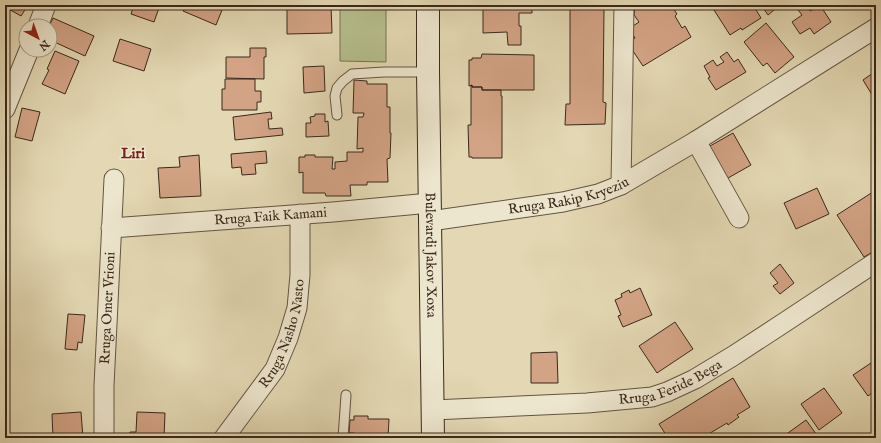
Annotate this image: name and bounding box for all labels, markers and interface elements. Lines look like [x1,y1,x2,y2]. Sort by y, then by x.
north arrow [18,18,58,58]
text: N [35,36,53,54]
district label: Liri [121,144,145,163]
street label: Rruga Rakip Kryeziu [507,173,633,219]
street label: Bulevardi Jakov Xoxa [421,192,440,319]
street label: Rruga Faik Kamani [214,203,328,230]
street label: Rruga Omer Vrioni [96,251,119,365]
street label: Rruga Nasho Nasto [255,278,309,392]
street label: Rruga Feride Bega [618,355,726,409]

